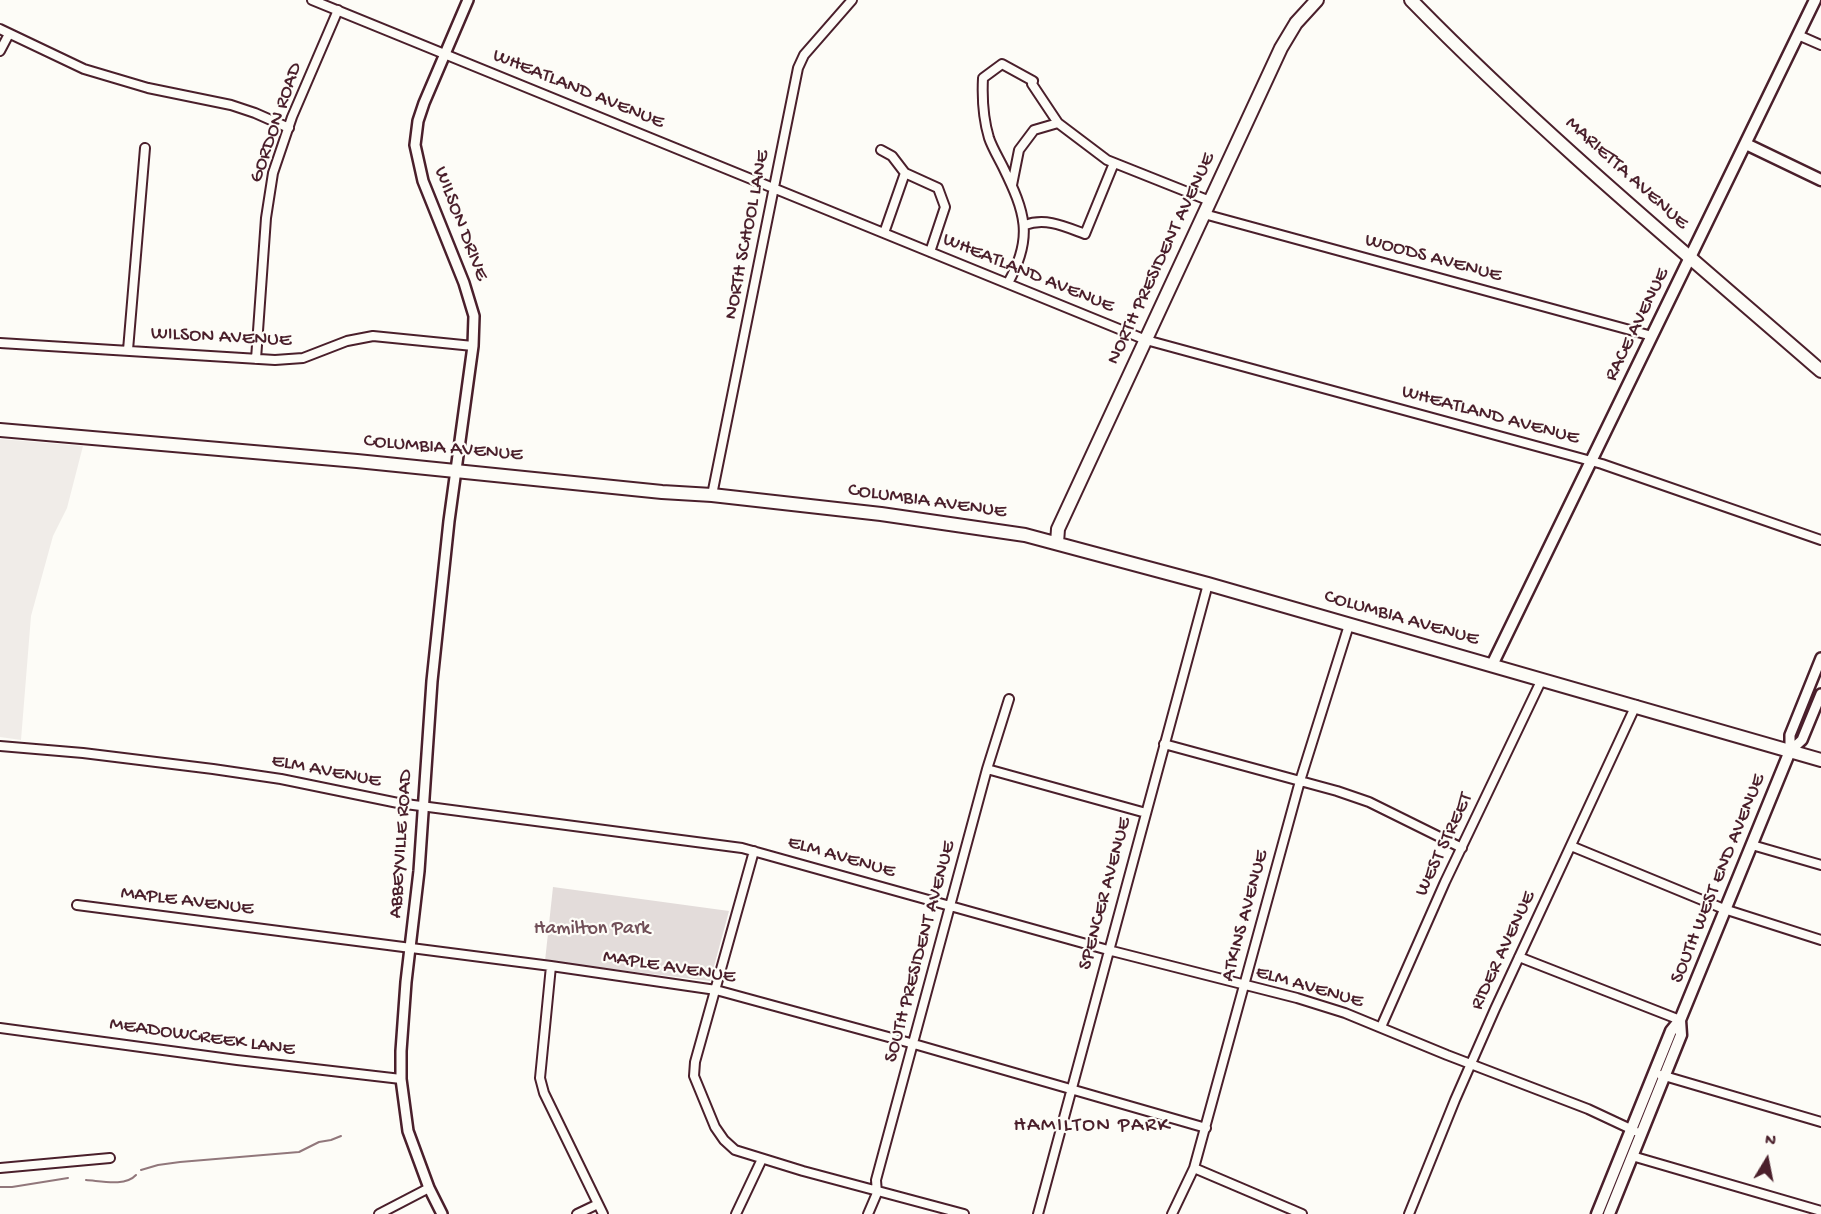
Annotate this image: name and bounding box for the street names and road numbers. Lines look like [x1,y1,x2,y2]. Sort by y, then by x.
street label: WHEATLAND AVENUE [489,45,667,135]
street label: GORDON ROAD [245,60,309,186]
street label: MARIETTA AVENUE [1559,112,1693,236]
street label: NORTH SCHOOL LANE [720,148,776,322]
street label: NORTH PRESIDENT AVENUE [1102,149,1222,369]
street label: WILSON DRIVE [427,164,493,284]
street label: WHEATLAND AVENUE [939,229,1117,319]
street label: WOODS AVENUE [1362,229,1504,289]
street label: RACE AVENUE [1600,265,1676,385]
street label: WILSON AVENUE [150,322,292,354]
street label: WHEATLAND AVENUE [1399,381,1581,451]
street label: COLUMBIA AVENUE [362,430,524,468]
street label: COLUMBIA AVENUE [846,479,1008,525]
street label: COLUMBIA AVENUE [1321,585,1481,653]
street label: ELM AVENUE [269,750,383,794]
street label: ABBEYVILLE ROAD [385,769,419,919]
street label: SOUTH WEST END AVENUE [1666,771,1772,987]
street label: WEST STREET [1411,790,1479,900]
street label: SPENCER AVENUE [1074,815,1138,973]
street label: ELM AVENUE [784,831,898,885]
street label: SOUTH PRESIDENT AVENUE [880,839,962,1065]
street label: ATKINS AVENUE [1217,848,1275,984]
street label: MAPLE AVENUE [119,882,255,922]
street label: RIDER AVENUE [1466,888,1542,1014]
street label: MAPLE AVENUE [601,946,737,990]
street label: ELM AVENUE [1252,961,1366,1015]
street label: MEADOWCREEK LANE [108,1013,296,1063]

